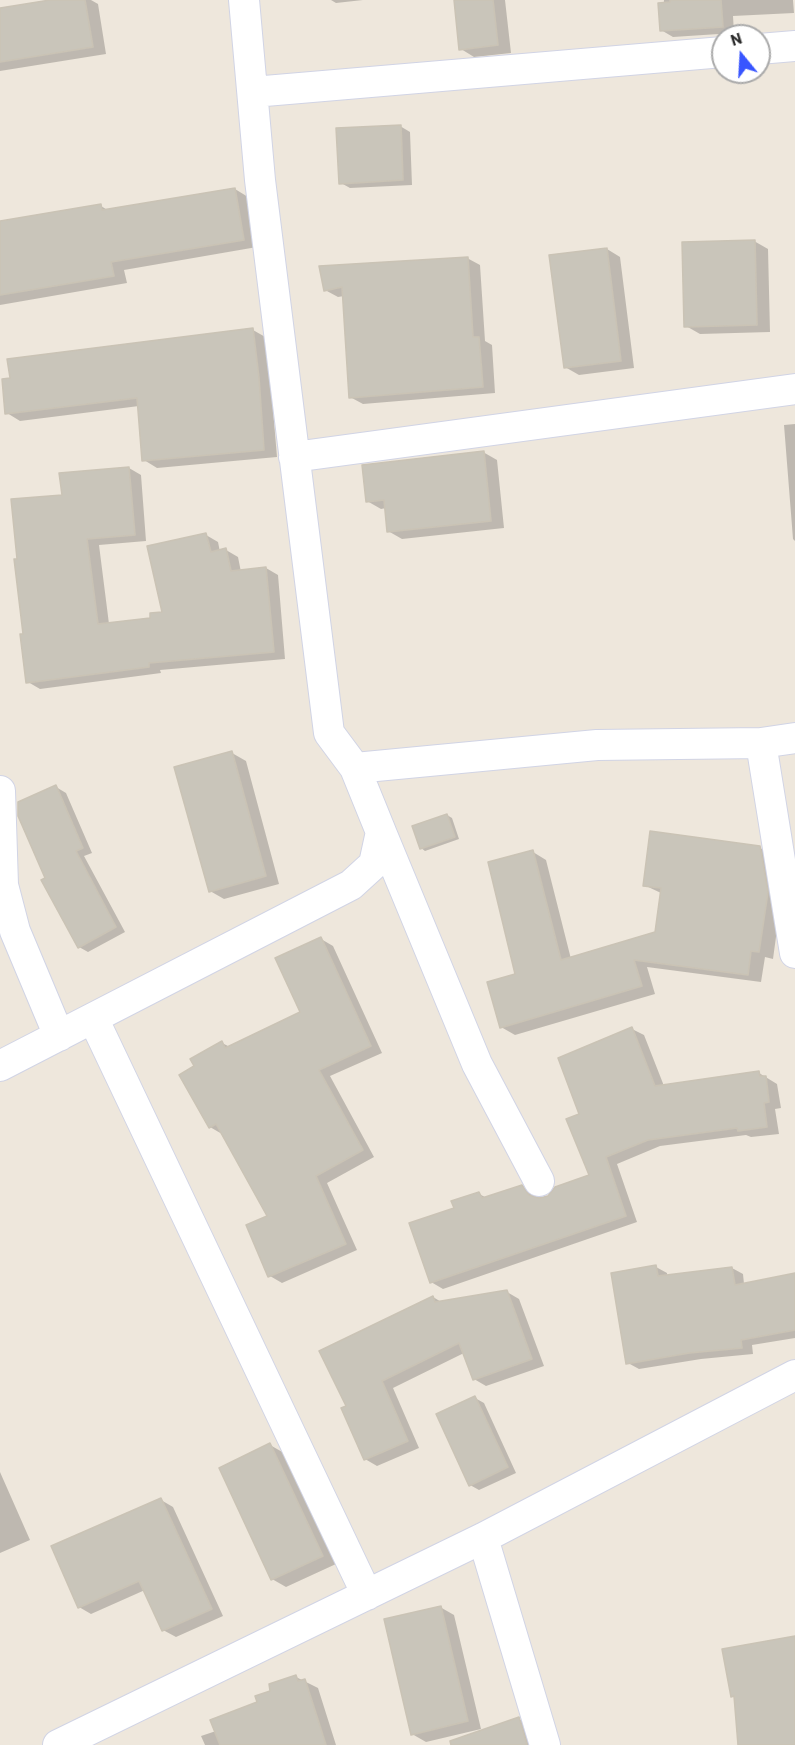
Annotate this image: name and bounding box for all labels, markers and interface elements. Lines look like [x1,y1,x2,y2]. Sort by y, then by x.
north arrow [711,24,771,84]
text: N [728,28,744,49]

